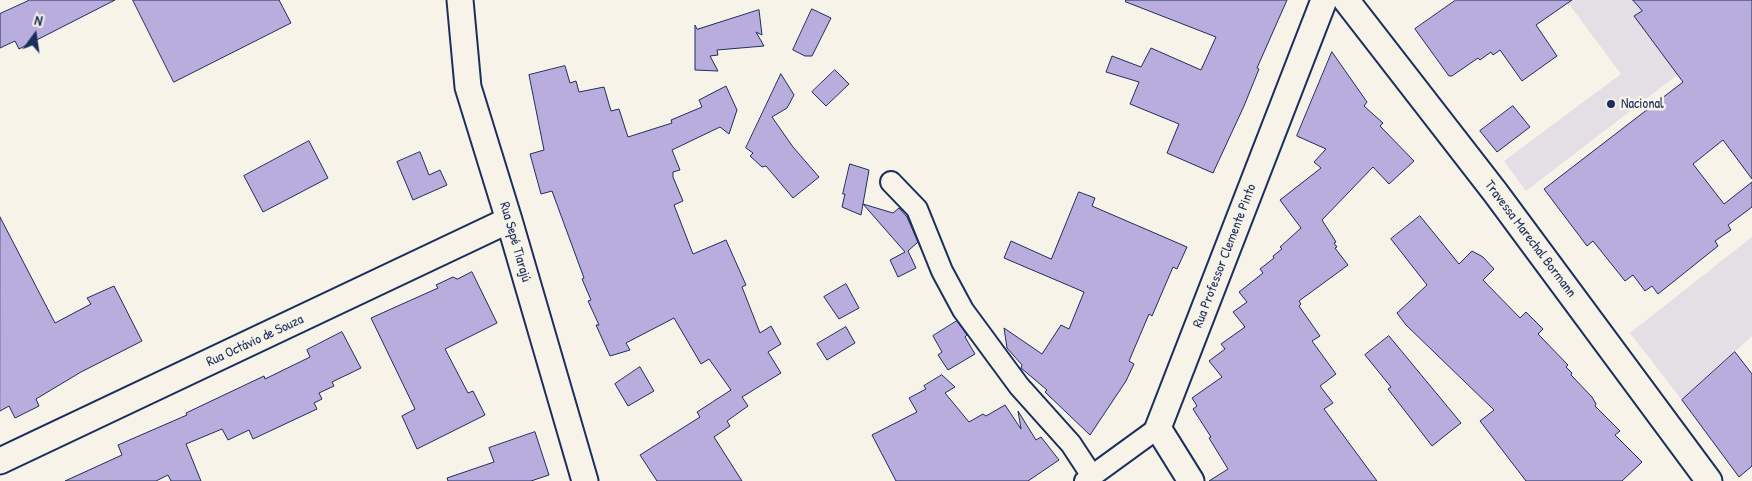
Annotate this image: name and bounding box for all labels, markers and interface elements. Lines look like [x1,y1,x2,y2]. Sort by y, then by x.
north arrow [10,10,60,60]
text: N [33,10,45,30]
place label: Nacional [1621,96,1664,112]
marker: Nacional [1605,98,1617,110]
street label: Travessa Marechal Bormann [1480,177,1580,301]
street label: Rua Professor Clemente Pinto [1190,182,1260,330]
street label: Rua Sepé Tiarajú [496,200,534,284]
street label: Rua Octávio de Souza [204,311,306,371]

